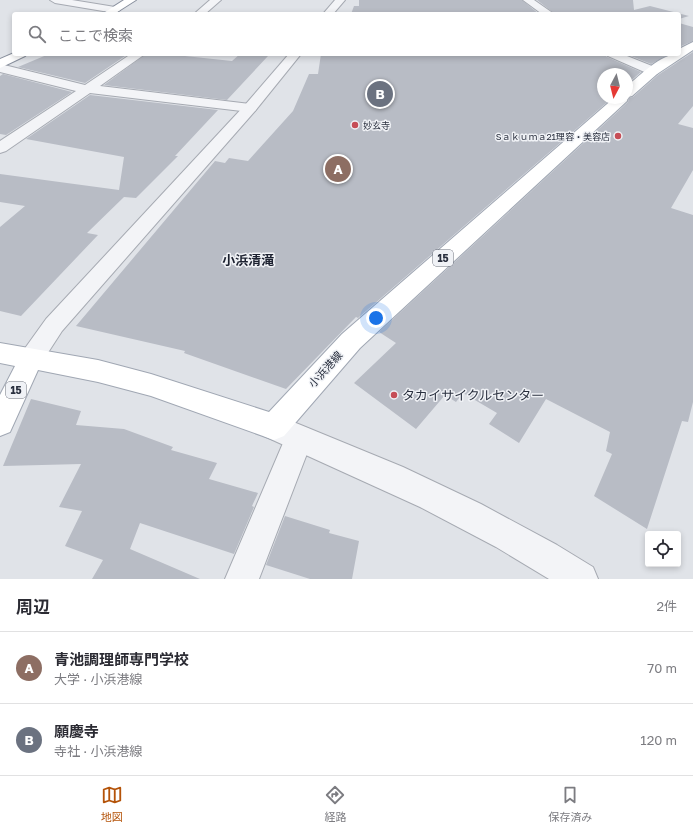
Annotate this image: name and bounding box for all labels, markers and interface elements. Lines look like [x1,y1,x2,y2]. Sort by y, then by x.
search box [12,12,681,56]
icon: search [26,23,48,45]
text: ここで検索 [58,26,133,44]
north arrow [597,68,633,104]
pin: B [367,79,393,109]
marker: 妙玄寺 [350,120,360,130]
place label: 妙玄寺 [363,120,390,131]
place label: Sａｋｕｍａ21理容・美容店 [496,131,610,142]
marker: Sａｋｕｍａ21理容・美容店 [613,131,623,141]
pin: A [325,154,351,184]
road number: 15 [433,250,453,266]
district label: 小浜清滝 [222,252,274,268]
your location [366,308,386,328]
street label: 小浜港線 [305,348,345,390]
road number: 15 [6,382,26,398]
place label: タカイサイクルセンター [402,387,544,403]
marker: タカイサイクルセンター [389,390,399,400]
map controls [645,531,681,567]
button: locate [645,531,681,567]
text: 周辺 [16,596,50,617]
text: 2件 [656,598,677,614]
text: 青池調理師専門学校 [54,650,189,668]
text: A [24,660,34,676]
text: 70 m [647,660,677,676]
text: 大学 · 小浜港線 [54,671,142,687]
text: 願慶寺 [54,722,99,740]
text: B [24,732,34,748]
text: 120 m [640,732,677,748]
text: 寺社 · 小浜港線 [54,743,142,759]
tab: 地図 [101,784,123,824]
tab: 経路 [324,784,346,824]
tab: 保存済み [548,784,592,824]

